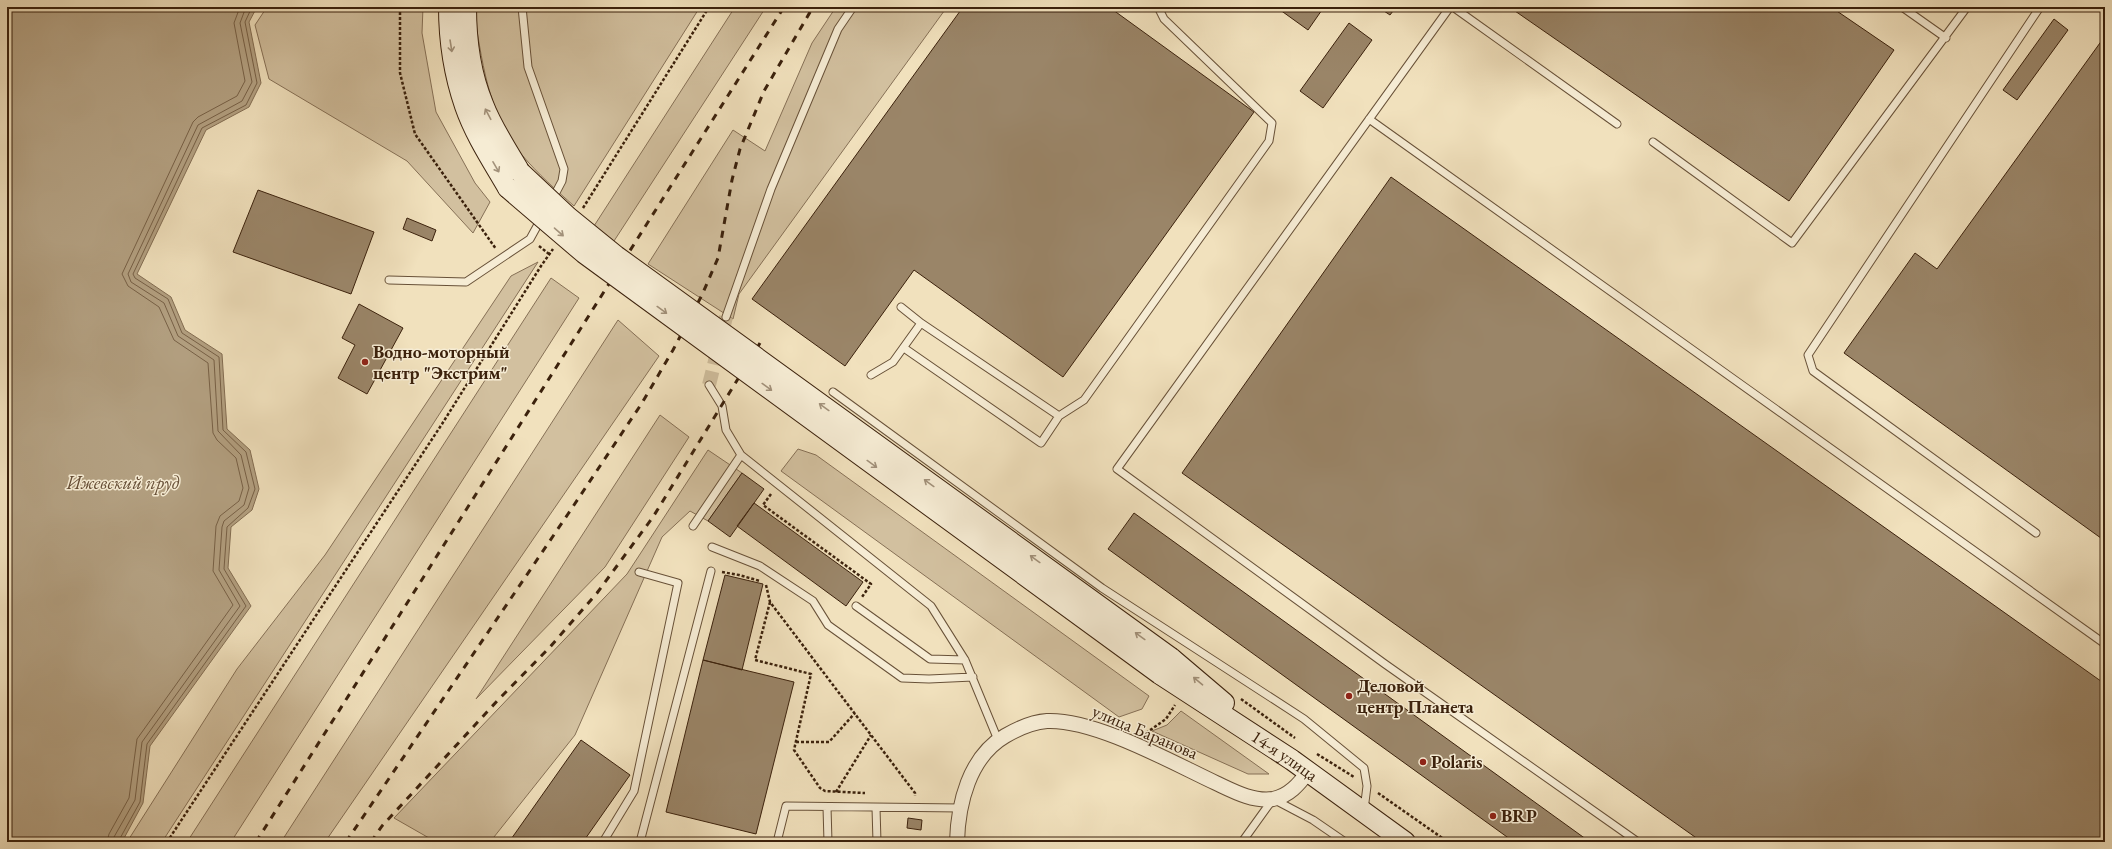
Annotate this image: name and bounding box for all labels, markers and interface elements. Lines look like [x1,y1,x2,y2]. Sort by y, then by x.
one-way arrow [447,39,455,52]
one-way arrow [483,108,491,120]
one-way arrow [493,161,501,173]
one-way arrow [554,227,564,236]
one-way arrow [657,306,668,315]
place label: Водно-моторный центр "Экстрим" [373,340,510,384]
marker: Водно-моторный центр "Экстрим" [360,357,370,367]
one-way arrow [762,383,773,391]
one-way arrow [819,403,830,411]
one-way arrow [867,460,878,468]
water label: Ижевский пруд [66,470,180,495]
one-way arrow [924,479,935,487]
one-way arrow [1029,555,1040,563]
one-way arrow [1134,631,1145,640]
place label: Деловой центр Планета [1357,674,1474,718]
one-way arrow [1192,676,1203,685]
marker: Деловой центр Планета [1344,691,1354,701]
street label: улица Баранова [1089,699,1202,764]
street label: 14-я улица [1247,725,1324,787]
place label: Polaris [1431,750,1482,773]
marker: Polaris [1418,757,1428,767]
place label: BRP [1501,804,1537,827]
marker: BRP [1488,811,1498,821]

